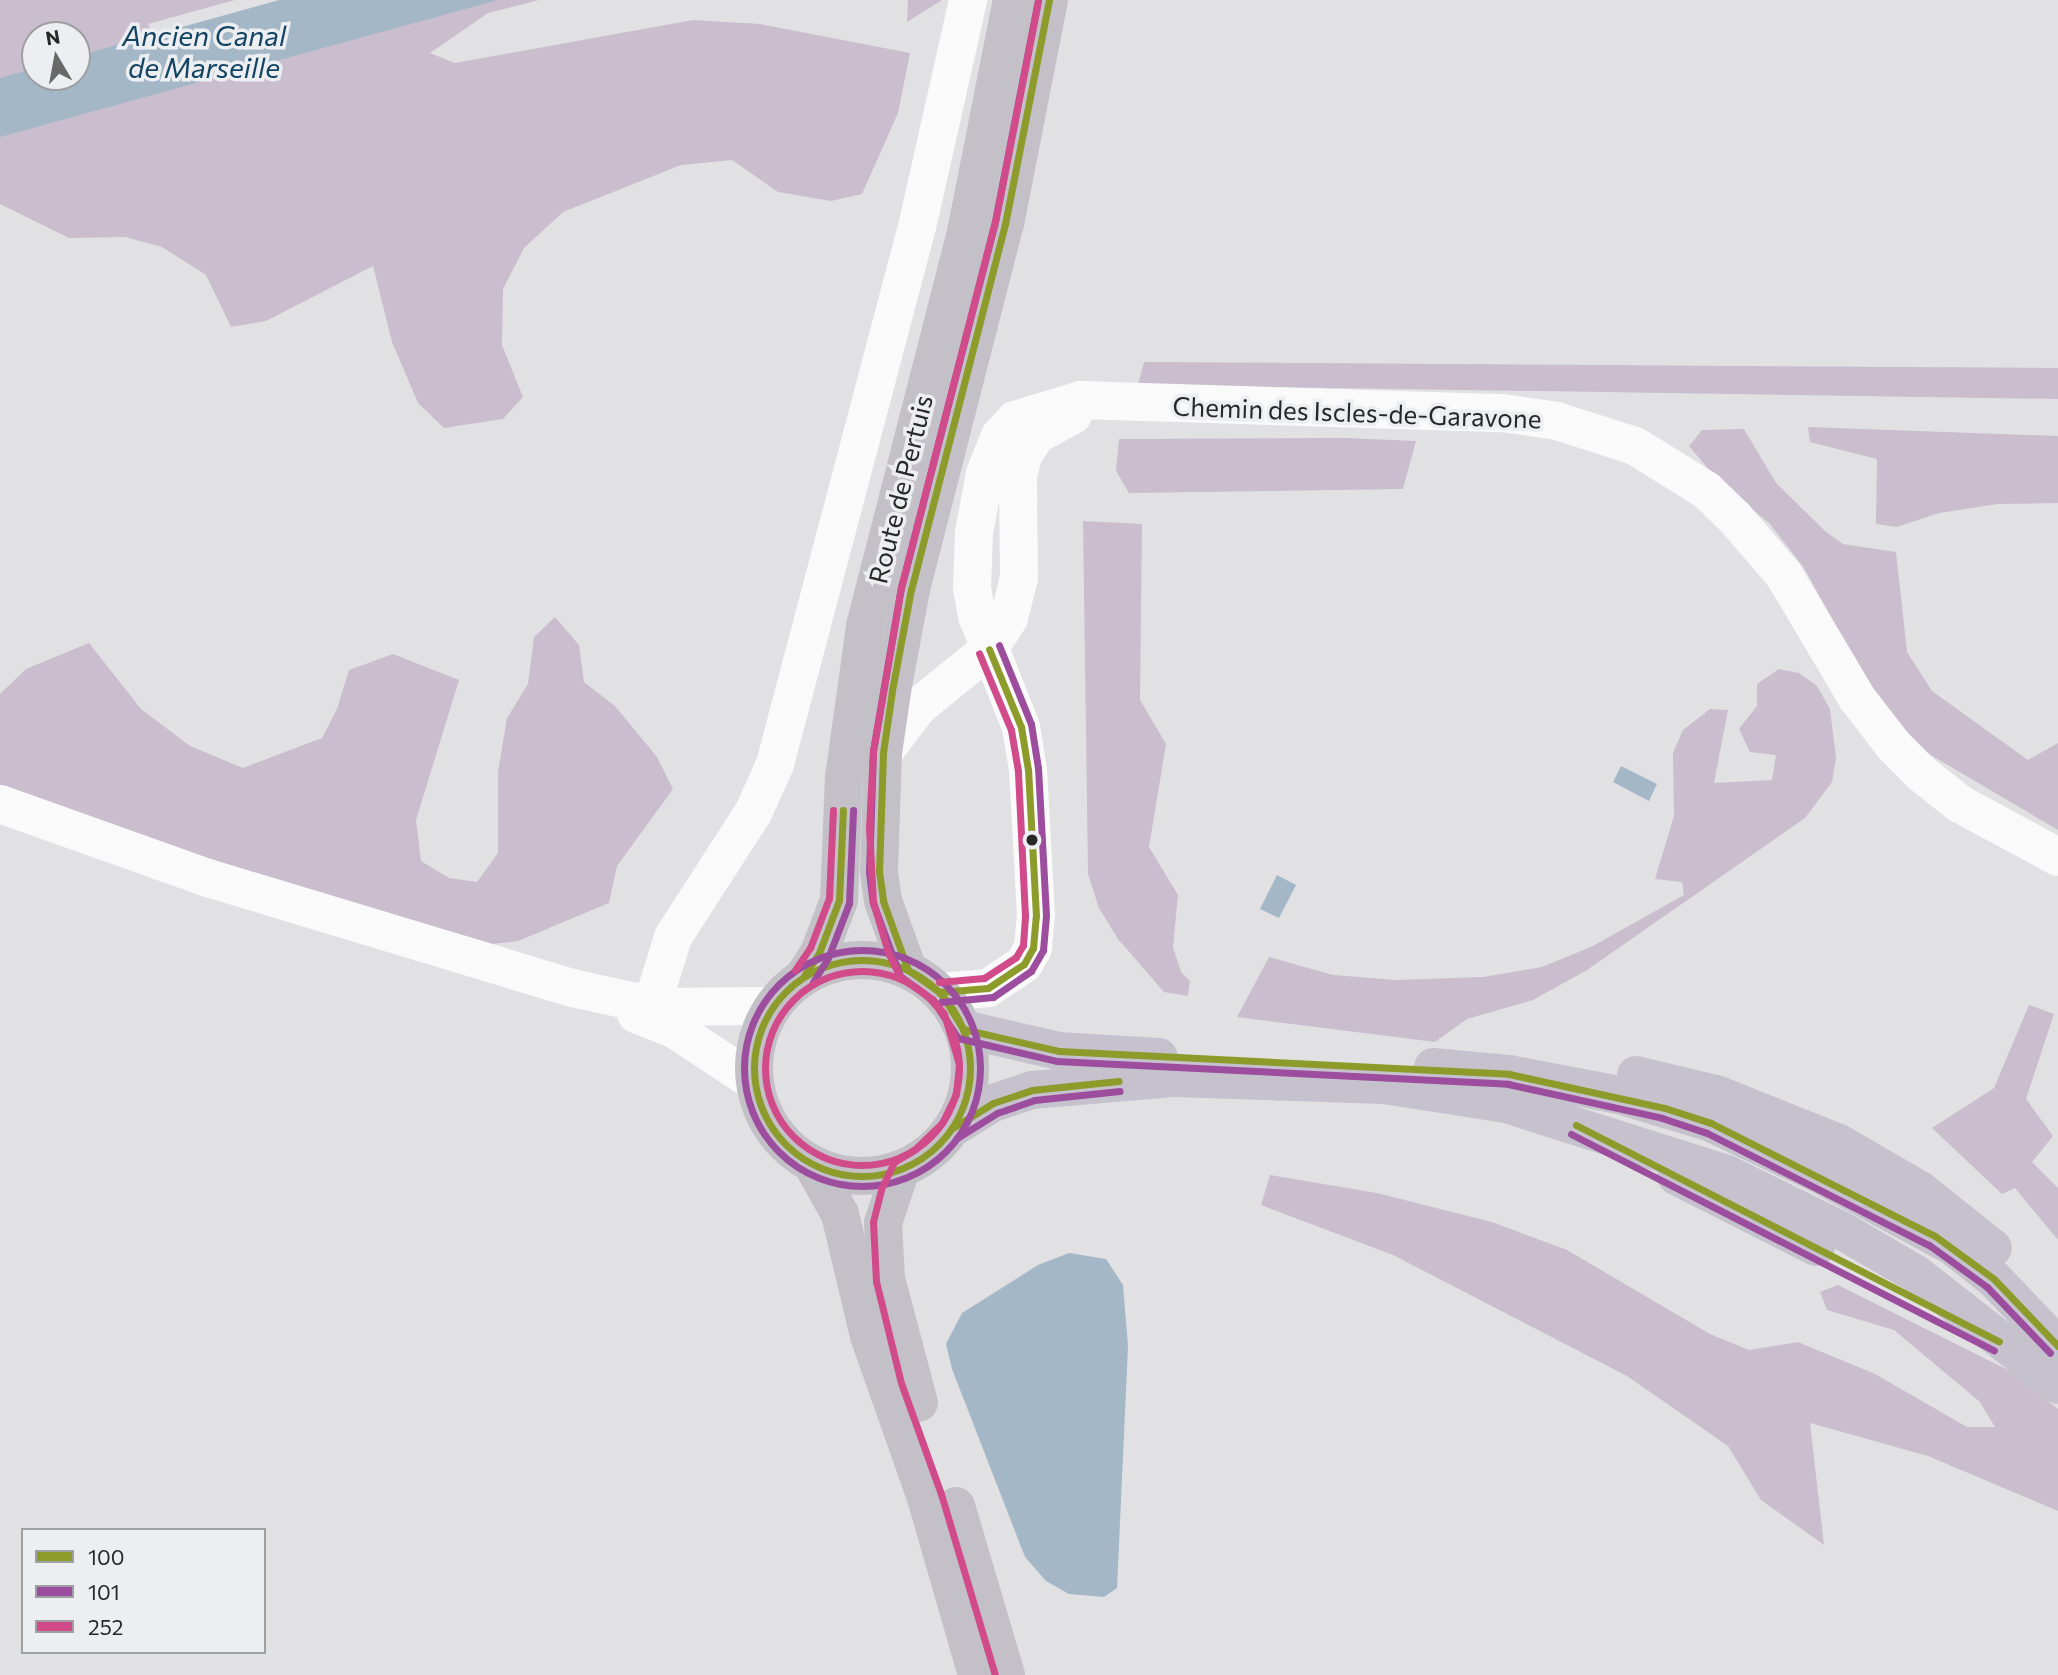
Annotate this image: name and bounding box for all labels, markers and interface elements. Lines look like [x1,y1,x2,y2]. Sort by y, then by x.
water label: Ancien Canal de Marseille [122,18,286,84]
north arrow [21,21,91,91]
text: N [44,24,62,49]
street label: Chemin des Iscles-de-Garavone [1172,390,1542,434]
street label: Route de Pertuis [861,392,939,586]
unlabelled marker [1025,833,1039,847]
legend [21,1528,266,1654]
text: 100 [88,1544,124,1569]
text: 101 [88,1579,120,1604]
text: 252 [88,1614,123,1639]

